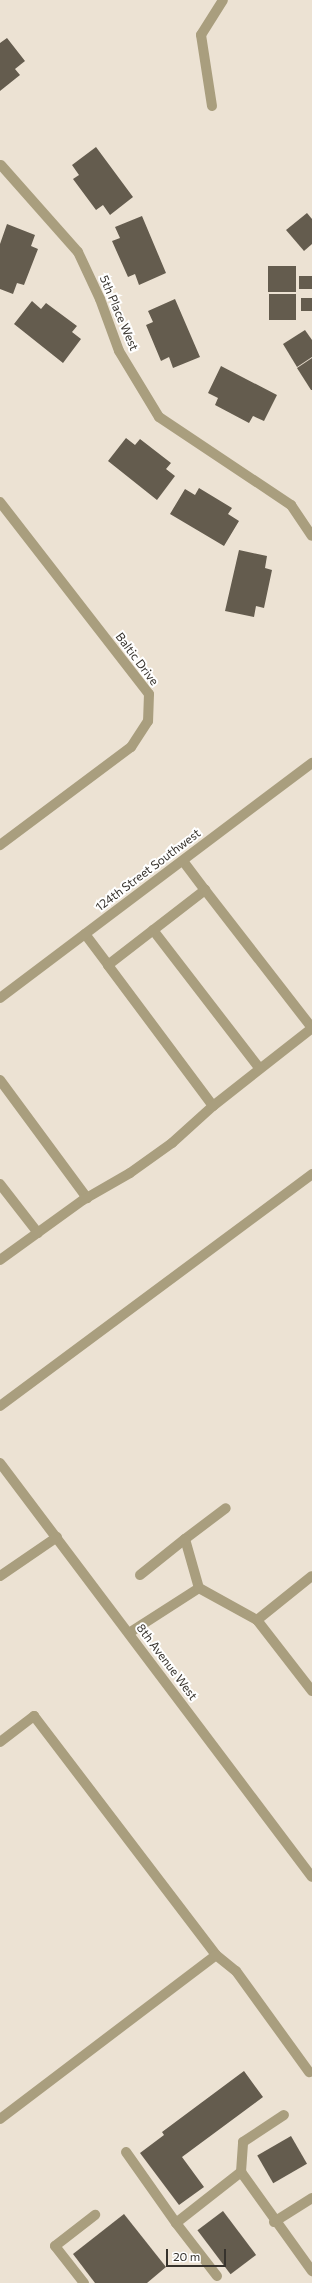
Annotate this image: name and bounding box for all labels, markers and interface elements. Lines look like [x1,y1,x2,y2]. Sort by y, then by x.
street label: 5th Place West [97,273,141,353]
street label: Baltic Drive [113,630,161,688]
street label: 124th Street Southwest [93,826,203,914]
street label: 8th Avenue West [134,1621,200,1703]
scale bar [168,2241,228,2267]
text: 20 m [173,2249,200,2263]

